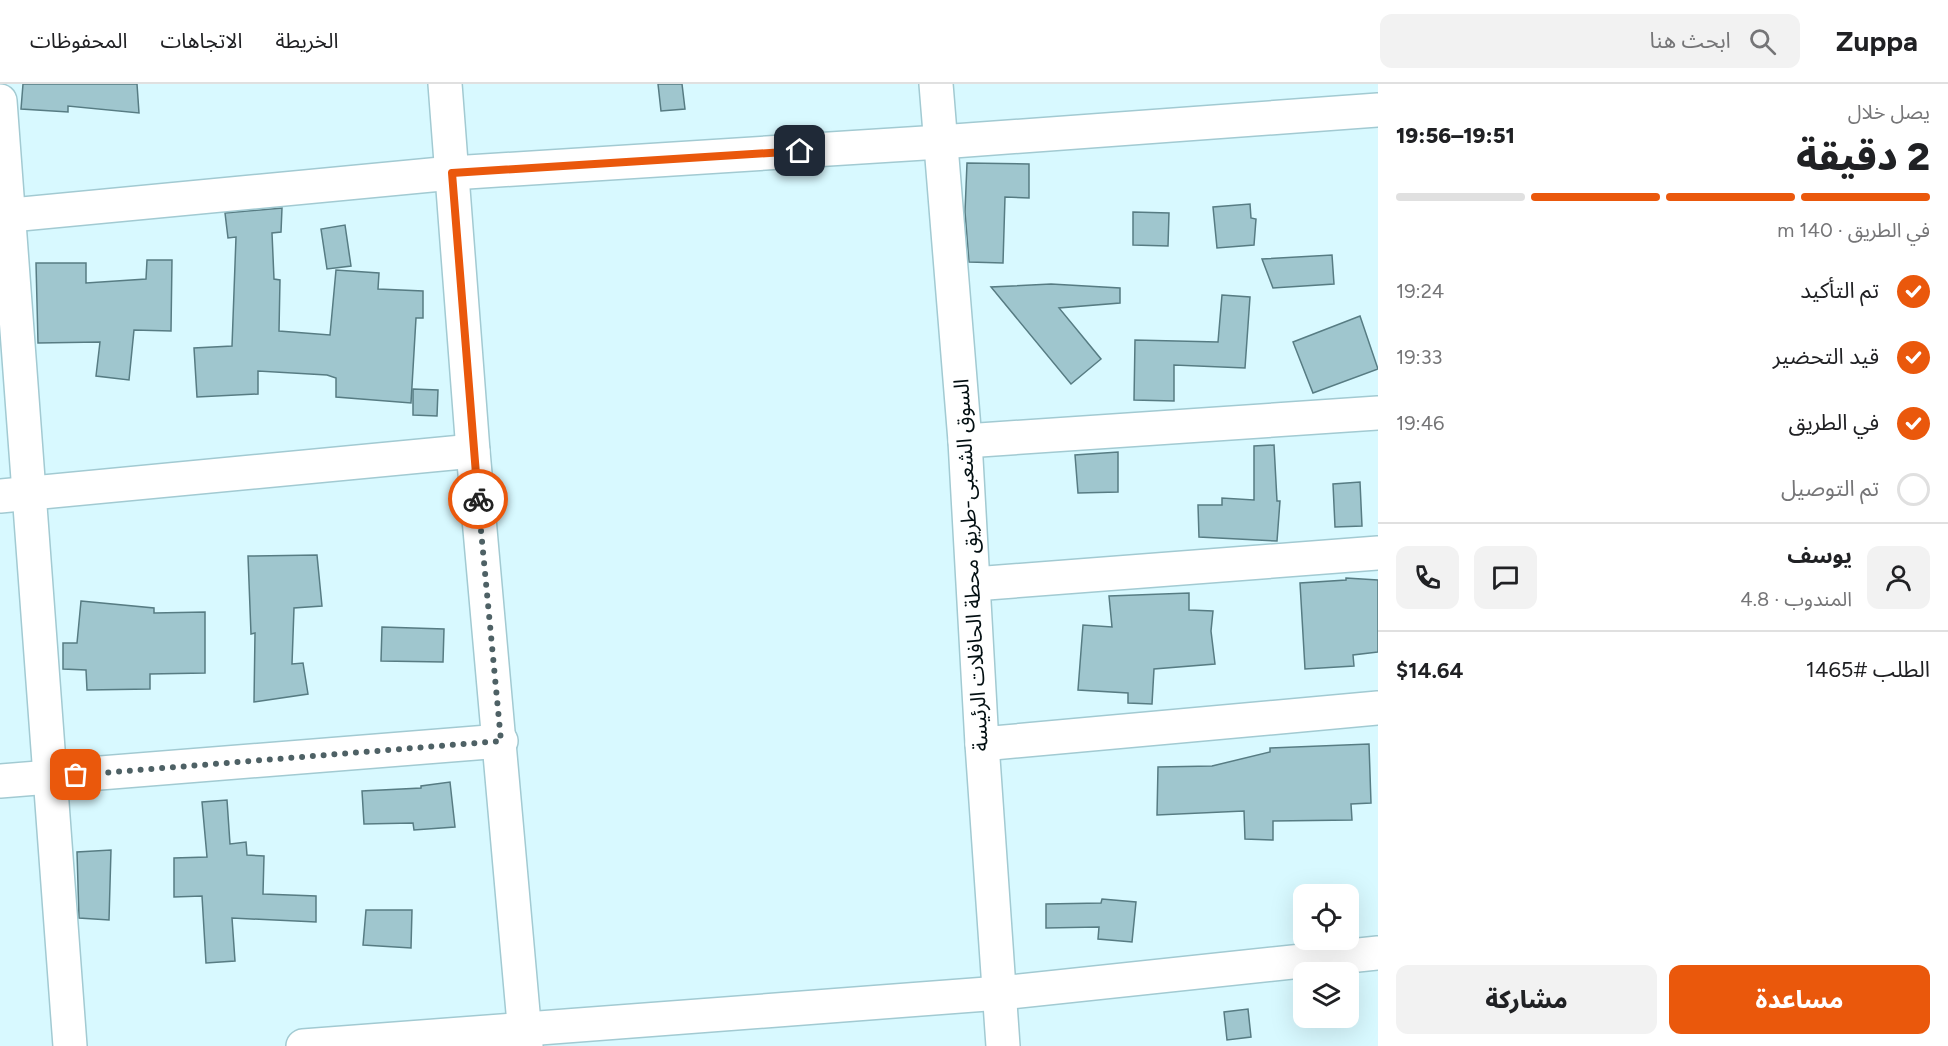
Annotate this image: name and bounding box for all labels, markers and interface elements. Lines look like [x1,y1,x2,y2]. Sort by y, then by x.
search box [1380,14,1800,68]
text: Zuppa [1836,24,1918,58]
icon: search [1746,25,1779,58]
text: ابحث هنا [1650,27,1731,54]
text: المحفوظات [30,28,127,53]
text: الاتجاهات [160,28,242,53]
text: الخريطة [275,28,338,53]
text: يصل خلال [1848,100,1930,124]
text: 19:51–19:56 [1396,122,1515,149]
pin [774,125,825,176]
text: 2 دقيقة [1796,133,1930,180]
icon: home [783,134,816,167]
text: في الطريق · 140 m [1777,218,1930,242]
icon: check [1897,275,1930,308]
text: تم التأكيد [1800,277,1879,304]
text: 19:24 [1396,279,1444,303]
icon: check [1897,341,1930,374]
text: قيد التحضير [1773,343,1879,370]
text: 19:33 [1396,345,1442,369]
street label: السوق الشعبى-طريق محطة الحافلات الرئيسة [948,378,994,752]
icon: check [1897,407,1930,440]
text: في الطريق [1789,409,1879,436]
text: 19:46 [1396,411,1444,435]
courier [448,469,508,529]
text: تم التوصيل [1781,475,1879,502]
icon: bike [462,483,495,516]
text: يوسف [1787,542,1852,569]
button: phone [1396,546,1459,609]
button: chat [1474,546,1537,609]
button: person [1867,546,1930,609]
text: المندوب · 4.8 [1740,587,1852,611]
text: الطلب #1465 [1806,656,1930,683]
text: $14.64 [1396,657,1464,684]
pin [50,749,101,800]
icon: bag [59,758,92,791]
map controls [1293,884,1359,1028]
button: locate [1293,884,1359,950]
button: layers [1293,962,1359,1028]
button: مشاركة [1396,965,1657,1034]
button: مساعدة [1669,965,1930,1034]

